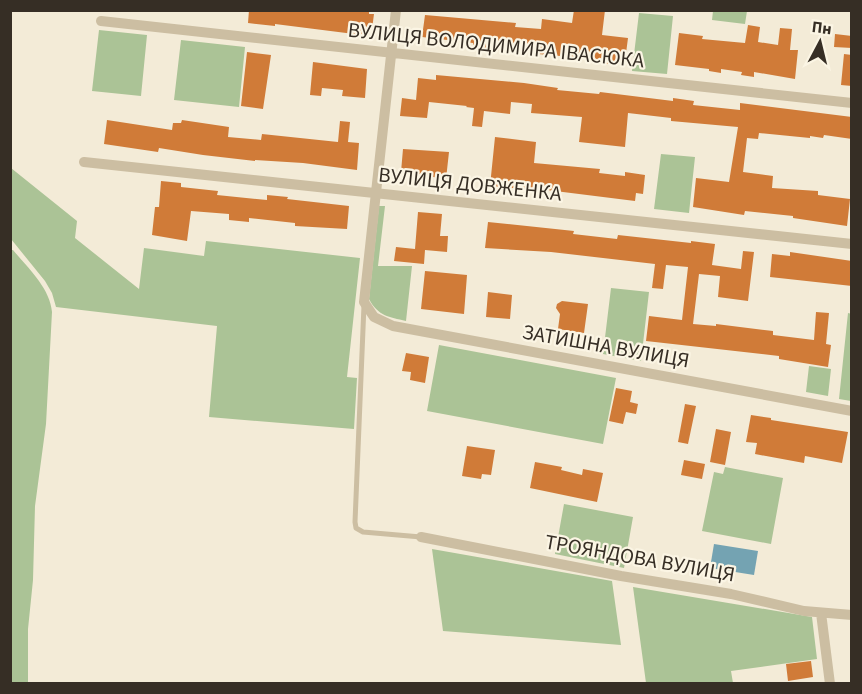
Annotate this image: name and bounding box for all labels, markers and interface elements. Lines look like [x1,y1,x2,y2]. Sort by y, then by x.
north arrow [790,12,850,72]
street label: ВУЛИЦЯ ВОЛОДИМИРА ІВАСЮКА [346,15,646,76]
text: Пн [810,16,833,40]
street label: ВУЛИЦЯ ДОВЖЕНКА [377,159,564,209]
street label: ЗАТИШНА ВУЛИЦЯ [520,317,692,375]
street label: ТРОЯНДОВА ВУЛИЦЯ [543,526,737,590]

